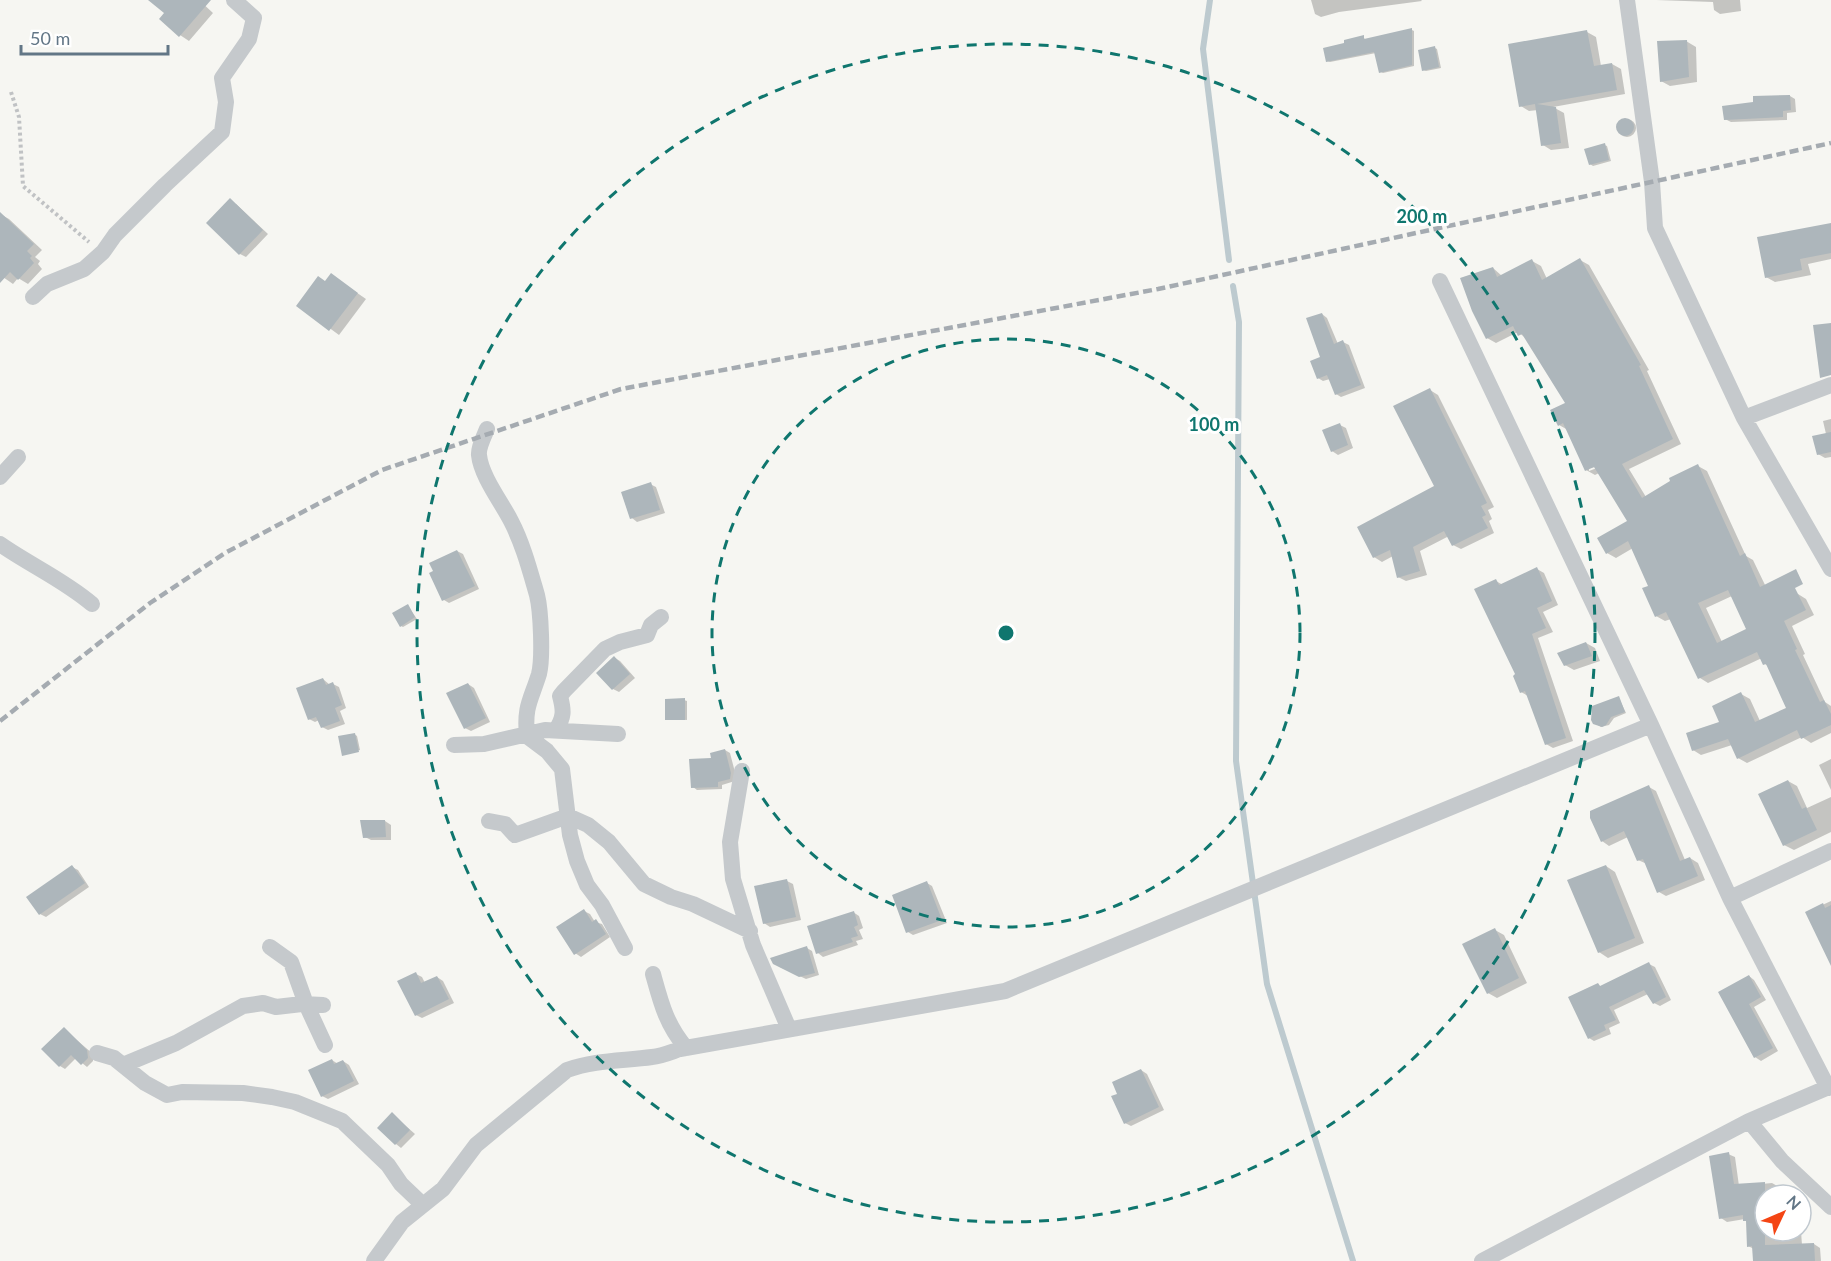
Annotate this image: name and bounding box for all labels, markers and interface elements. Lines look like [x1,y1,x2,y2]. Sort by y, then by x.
scale bar [21,18,168,56]
text: 50 m [30,27,70,49]
text: 200 m [1397,205,1447,227]
text: 100 m [1189,413,1239,435]
centre of rings [996,623,1016,643]
north arrow [1753,1183,1813,1243]
text: N [1783,1191,1805,1213]

